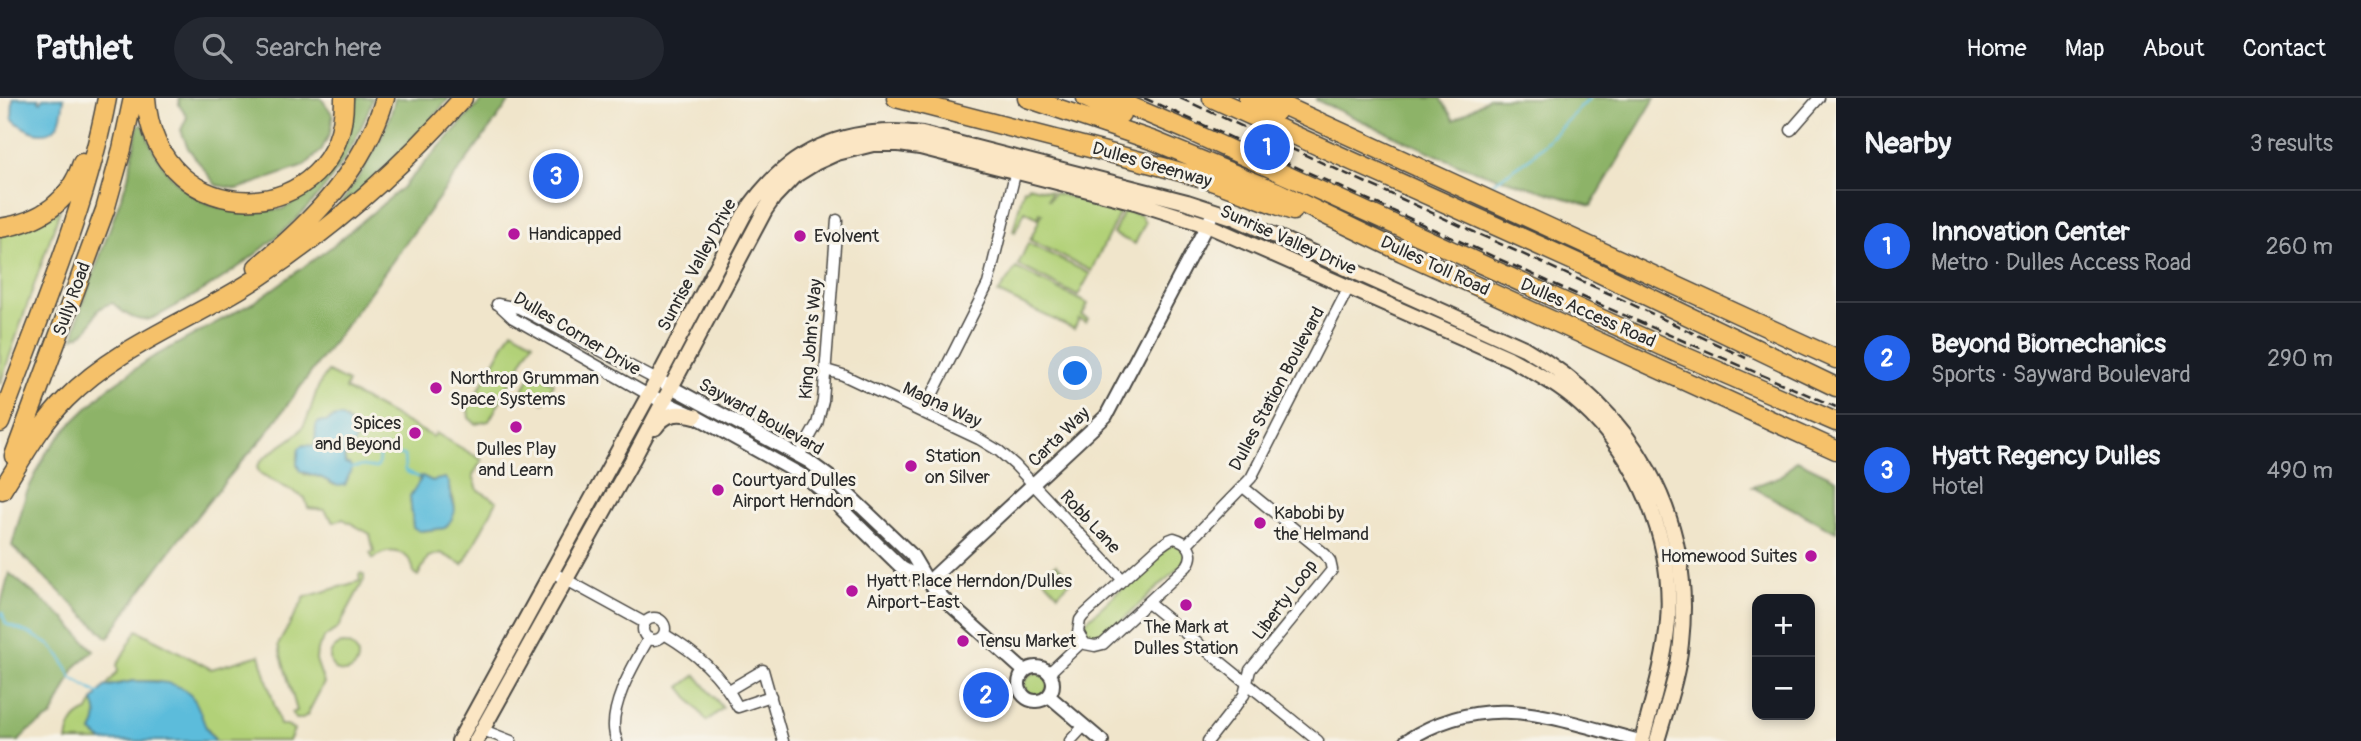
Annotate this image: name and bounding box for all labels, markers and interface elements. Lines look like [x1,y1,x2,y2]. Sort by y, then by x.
search box [174,17,664,80]
text: Pathlet [35,28,132,69]
icon: search [198,29,236,67]
text: Search here [254,32,381,64]
text: Home [1966,34,2027,63]
text: Map [2065,34,2105,63]
text: About [2143,34,2205,63]
text: Contact [2243,34,2326,63]
pin: 1 [1244,121,1290,173]
text: Nearby [1864,125,1951,162]
text: 3 results [2250,129,2333,158]
street label: Dulles Greenway [1090,137,1215,193]
pin: 3 [533,150,579,202]
street label: Sunrise Valley Drive [652,195,742,335]
street label: Sunrise Valley Drive [1216,200,1360,280]
text: Innovation Center [1931,216,2130,248]
place label: Handicapped [528,223,622,246]
place label: Evolvent [814,225,880,248]
marker: Handicapped [506,226,522,242]
marker: Evolvent [792,228,808,244]
street label: Dulles Toll Road [1377,231,1493,301]
text: 1 [1883,232,1892,261]
text: 260 m [2266,232,2333,261]
text: Metro · Dulles Access Road [1931,248,2192,277]
street label: Sully Road [48,259,96,339]
street label: Dulles Access Road [1517,273,1659,353]
street label: King John's Way [794,277,828,400]
street label: Dulles Corner Drive [509,287,645,381]
street label: Dulles Station Boulevard [1224,303,1330,475]
text: Beyond Biomechanics [1931,328,2166,360]
text: 2 [1881,344,1893,373]
text: 290 m [2267,344,2333,373]
your location [1058,356,1092,390]
text: Sports · Sayward Boulevard [1931,360,2191,389]
place label: Northrop Grumman Space Systems [450,367,599,411]
street label: Sayward Boulevard [695,373,827,461]
street label: Magna Way [899,377,985,433]
marker: Northrop Grumman Space Systems [428,380,444,396]
street label: Carta Way [1023,402,1095,472]
place label: Spices and Beyond [315,412,401,456]
marker: Dulles Play and Learn [508,419,524,435]
marker: Spices and Beyond [407,425,423,441]
place label: Dulles Play and Learn [476,438,556,482]
text: Hyatt Regency Dulles [1931,440,2160,472]
place label: Station on Silver [925,445,991,489]
text: 3 [1881,456,1893,485]
text: 490 m [2267,456,2333,485]
marker: Station on Silver [903,458,919,474]
place label: Courtyard Dulles Airport Herndon [732,469,856,513]
text: Hotel [1931,472,1984,501]
marker: Courtyard Dulles Airport Herndon [710,482,726,498]
street label: Robb Lane [1055,485,1125,559]
place label: Kabobi by the Helmand [1273,502,1369,546]
marker: Kabobi by the Helmand [1252,515,1268,531]
place label: Homewood Suites [1660,545,1797,568]
marker: Homewood Suites [1803,548,1819,564]
street label: Liberty Loop [1247,555,1323,645]
place label: Hyatt Place Herndon/Dulles Airport-East [866,570,1072,614]
marker: Hyatt Place Herndon/Dulles Airport-East [844,583,860,599]
map controls [1752,594,1815,720]
button: + [1752,594,1815,657]
marker: The Mark at Dulles Station [1178,597,1194,613]
place label: The Mark at Dulles Station [1133,616,1239,660]
place label: Tensu Market [977,630,1077,653]
marker: Tensu Market [955,633,971,649]
button: − [1752,657,1815,720]
pin: 2 [963,669,1009,721]

